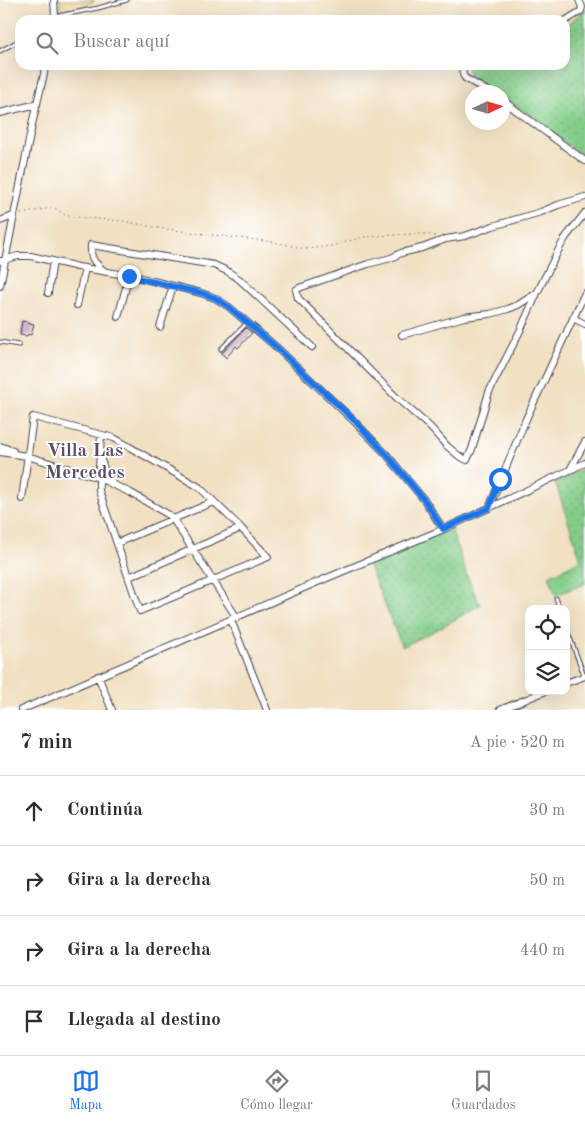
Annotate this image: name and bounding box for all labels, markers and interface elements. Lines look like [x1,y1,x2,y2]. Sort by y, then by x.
search box [15,15,570,70]
icon: search [33,29,61,57]
text: Buscar aquí [73,33,169,52]
north arrow [465,85,510,130]
route end [118,265,141,288]
district label: Villa Las Mercedes [45,442,125,483]
route start [489,468,512,491]
map controls [525,605,570,695]
button: locate [525,605,570,650]
button: layers [525,650,570,695]
text: 7 min [20,732,73,753]
text: A pie · 520 m [470,735,565,751]
icon: ahead [20,797,48,825]
text: Continúa [67,801,143,820]
text: 30 m [529,803,565,819]
icon: right [20,867,48,895]
text: Gira a la derecha [67,871,211,890]
text: 50 m [529,873,565,889]
icon: right [20,937,48,965]
text: Gira a la derecha [67,941,211,960]
text: 440 m [520,943,565,959]
icon: arrive [20,1007,48,1035]
text: Llegada al destino [67,1011,221,1030]
tab: Mapa [69,1067,102,1114]
tab: Cómo llegar [240,1067,313,1114]
tab: Guardados [451,1067,516,1114]

